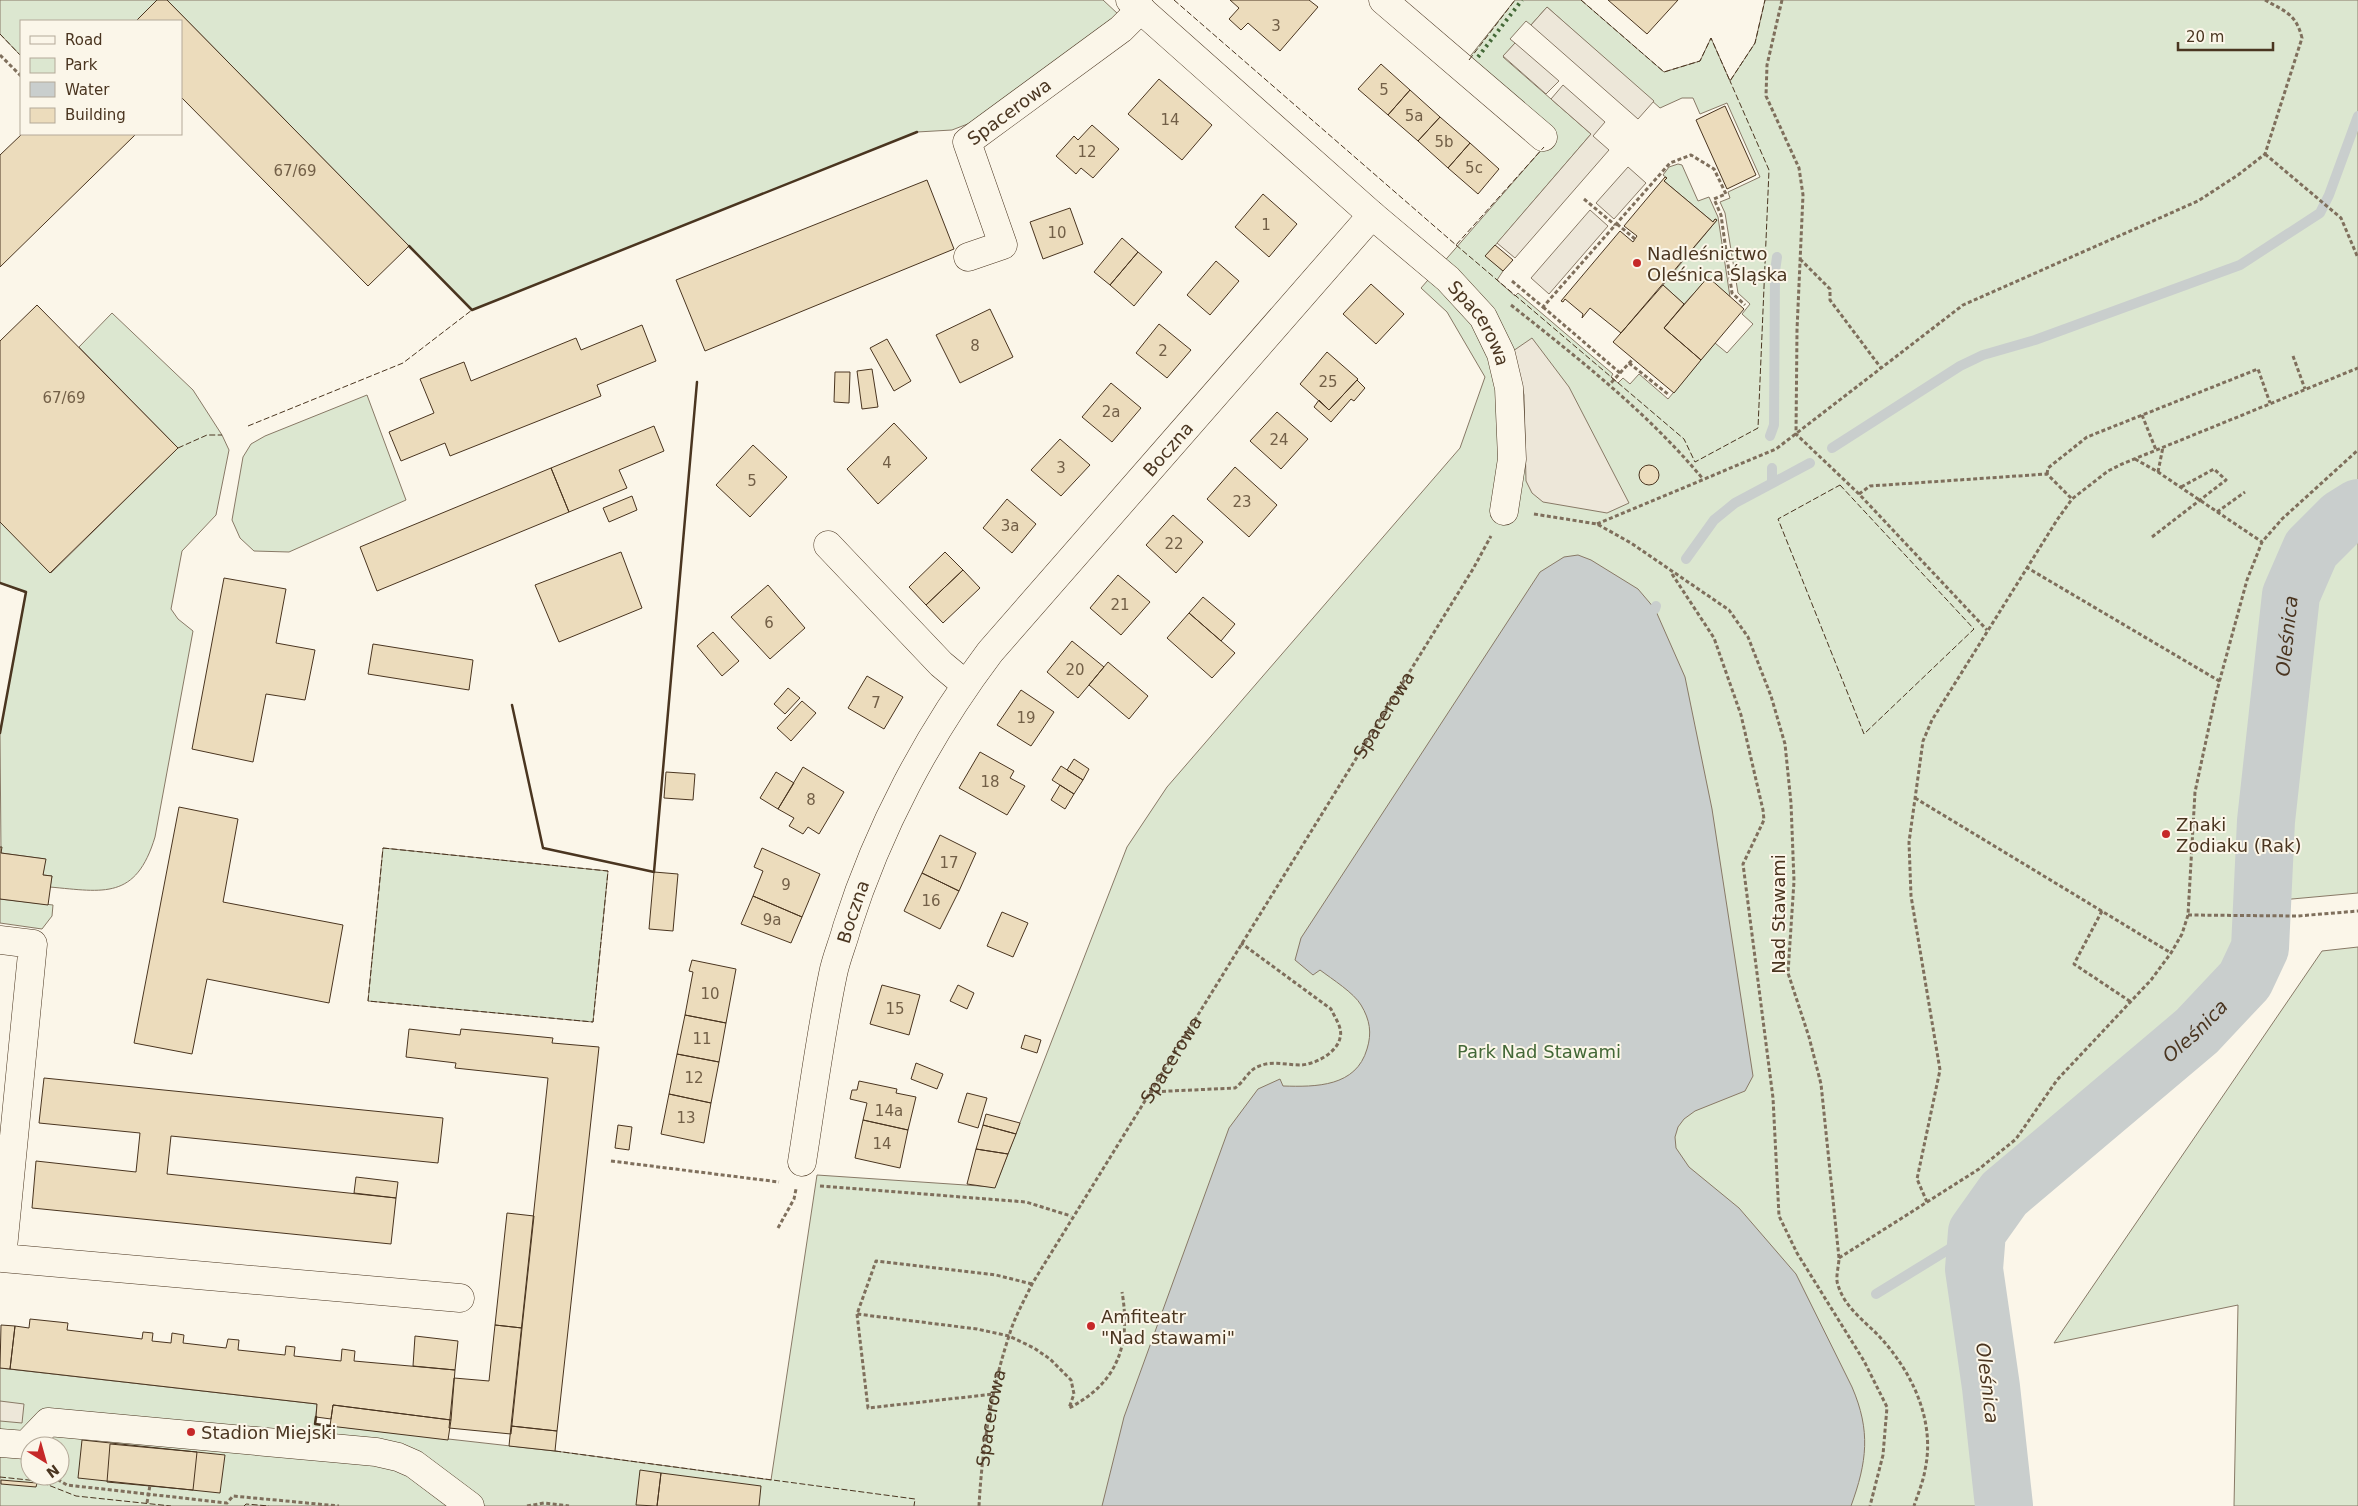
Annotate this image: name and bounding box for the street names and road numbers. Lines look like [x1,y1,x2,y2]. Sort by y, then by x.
street label: Spacerowa [963,74,1055,149]
street label: Spacerowa [1444,276,1514,368]
street label: Boczna [1138,417,1197,480]
street label: Spacerowa [1348,667,1418,762]
street label: Nad Stawami [1768,854,1789,974]
street label: Boczna [832,877,873,946]
street label: Spacerowa [1136,1012,1205,1107]
street label: Spacerowa [972,1367,1009,1468]

